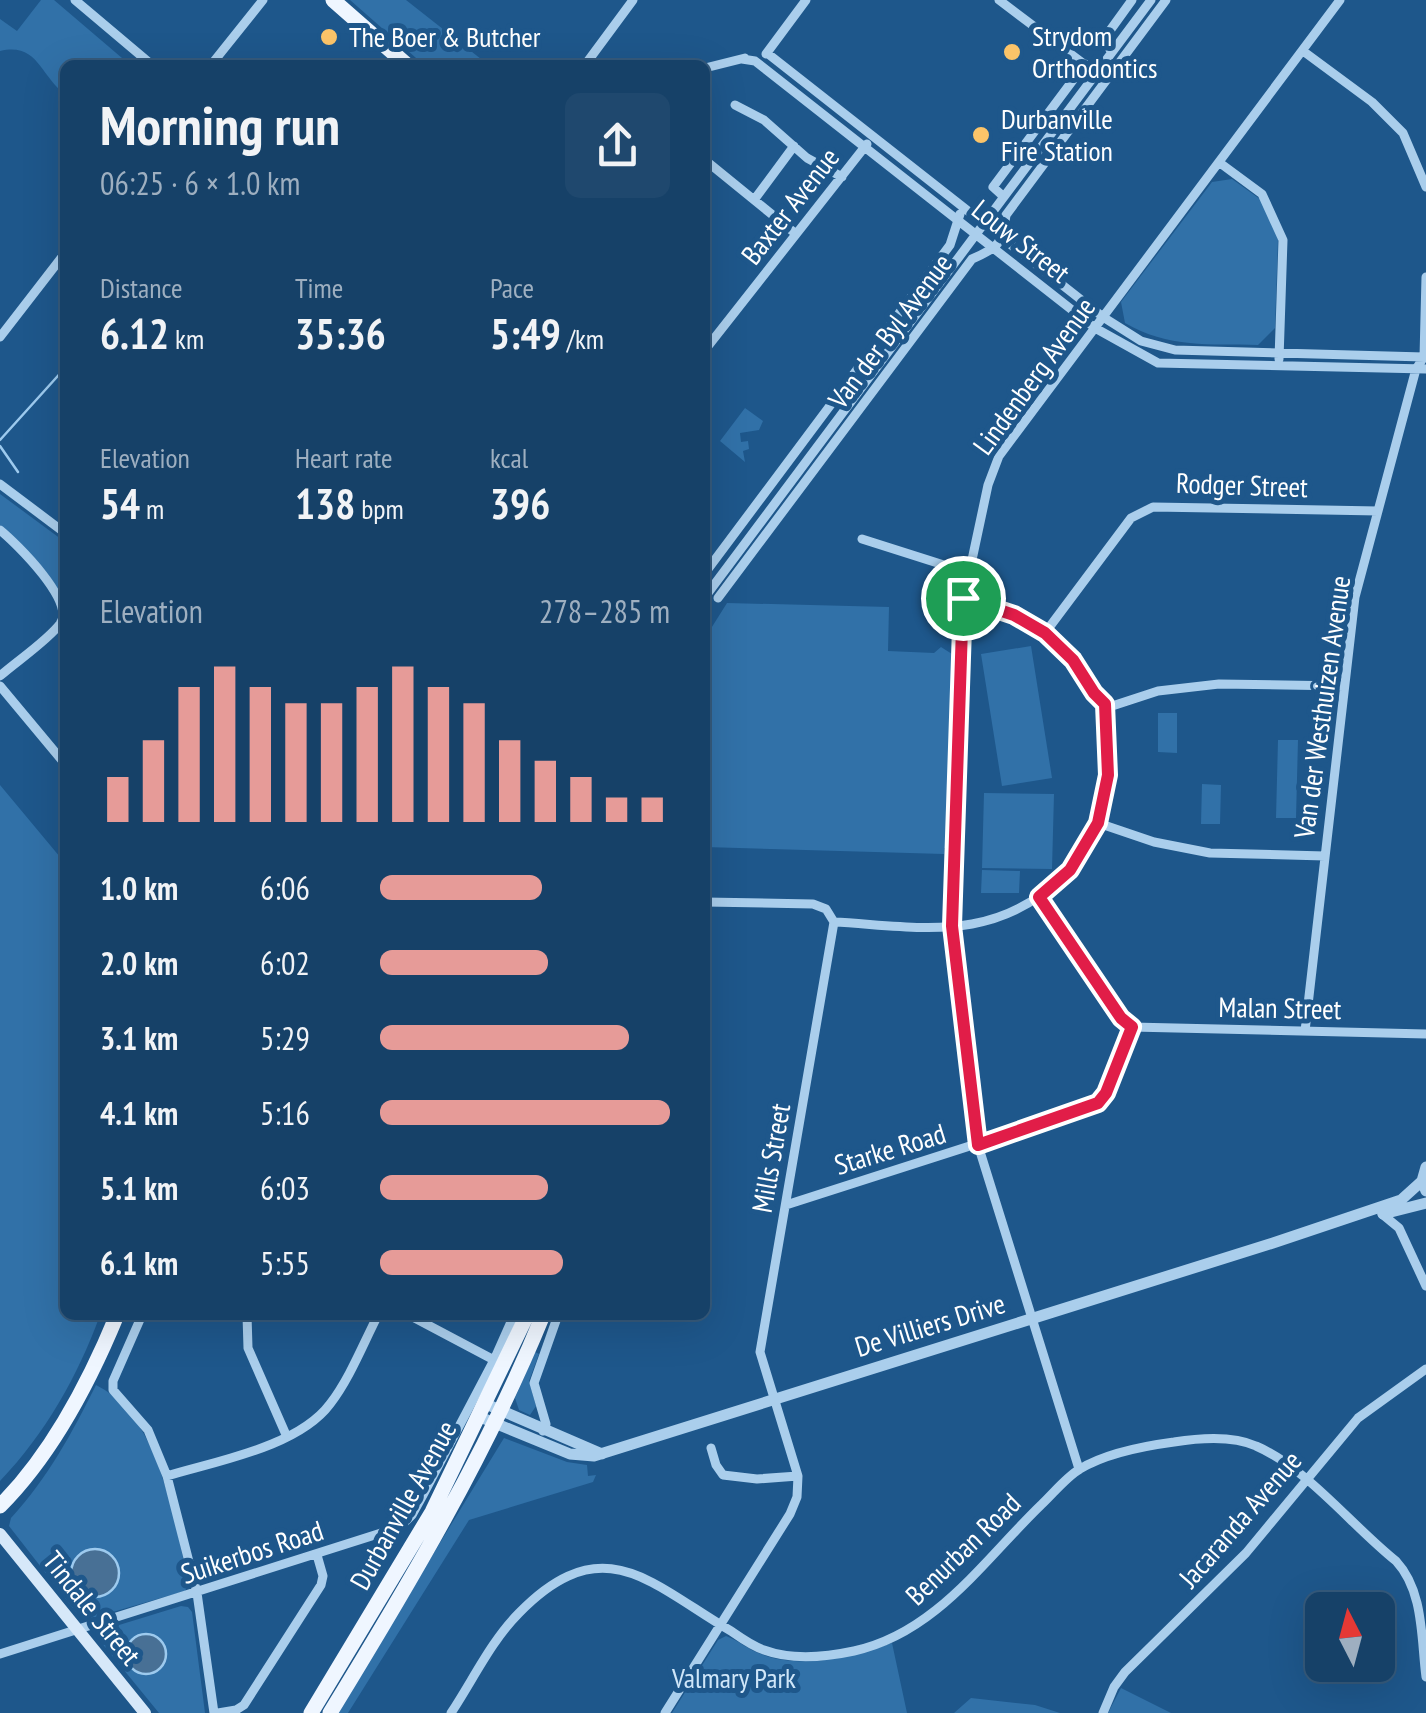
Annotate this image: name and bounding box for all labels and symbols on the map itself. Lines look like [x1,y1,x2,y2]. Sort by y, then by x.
place label: Strydom Orthodontics [1032,17,1158,86]
place label: The Boer & Butcher [349,18,541,55]
marker: The Boer & Butcher [318,26,340,48]
marker: Strydom Orthodontics [1001,41,1023,63]
place label: Durbanville Fire Station [1001,100,1113,169]
marker: Durbanville Fire Station [970,124,992,146]
street label: Baxter Avenue [732,140,847,272]
street label: Louw Street [965,191,1078,291]
street label: Van der Byl Avenue [819,246,960,416]
street label: Lindenberg Avenue [964,290,1103,462]
street label: Rodger Street [1176,464,1309,505]
pin [921,556,1006,641]
street label: Van der Westhuizen Avenue [1285,573,1358,842]
street label: Malan Street [1218,988,1342,1027]
street label: Mills Street [743,1100,798,1215]
street label: Starke Road [830,1114,950,1183]
street label: De Villiers Drive [850,1284,1009,1365]
street label: Durbanville Avenue [341,1414,464,1596]
street label: Jacaranda Avenue [1169,1443,1309,1596]
street label: Benurban Road [897,1485,1028,1613]
street label: Suikerbos Road [176,1511,328,1592]
street label: Tindale Street [35,1543,150,1672]
north arrow [1305,1592,1395,1682]
park label: Valmary Park [671,1659,796,1696]

